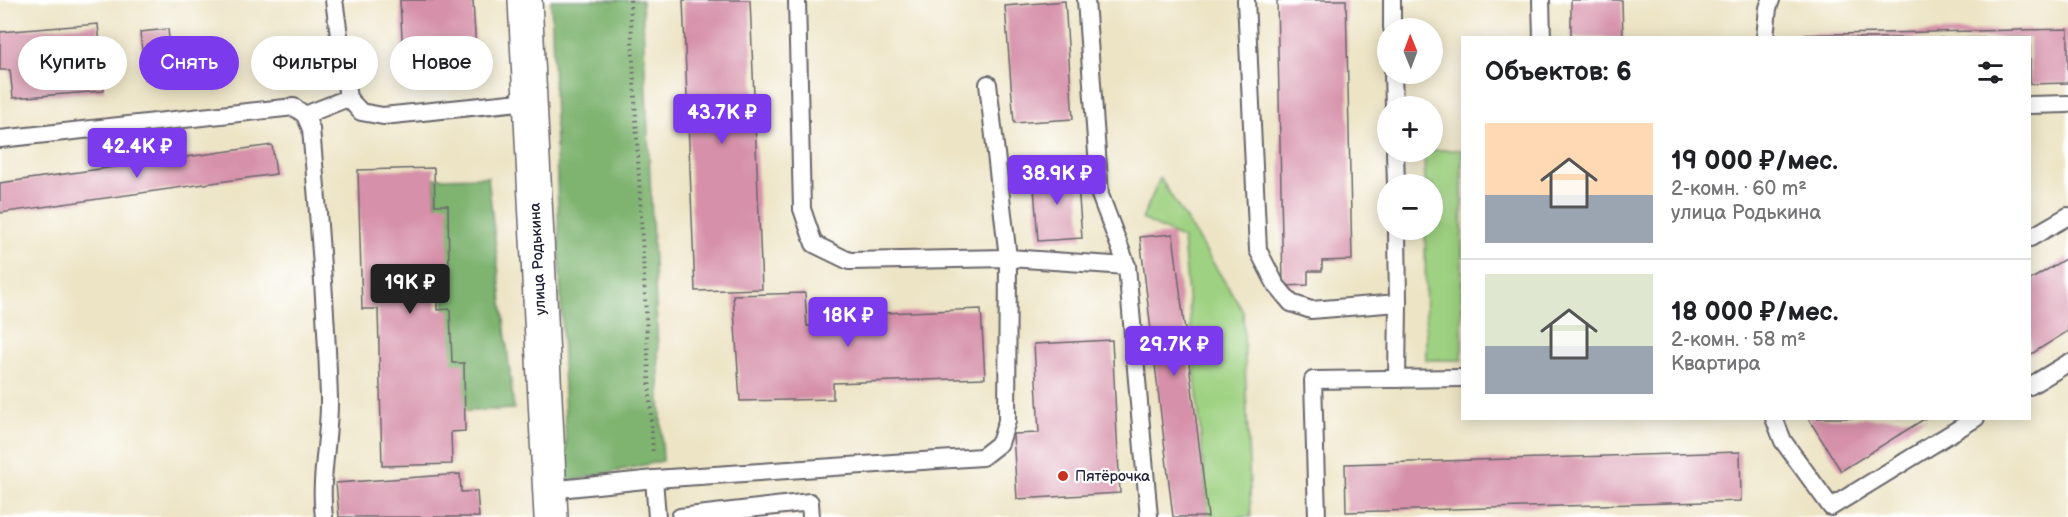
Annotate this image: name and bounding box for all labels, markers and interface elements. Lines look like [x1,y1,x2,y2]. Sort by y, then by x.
north arrow [1377,18,1443,84]
map controls [1377,18,1443,240]
chip: Купить [18,36,127,90]
chip: Снять [139,36,239,90]
chip: Фильтры [251,36,378,90]
chip: Новое [390,36,493,90]
icon: filters [1974,56,2007,89]
text: Объектов: 6 [1485,57,1632,88]
pin: 43.7K ₽ [667,94,777,145]
button: + [1377,96,1443,162]
text: 43.7K ₽ [687,101,757,125]
pin: 42.4K ₽ [82,128,192,179]
text: 42.4K ₽ [102,135,172,159]
text: 19 000 ₽/мес. [1671,146,1838,177]
icon: home [1533,147,1605,219]
pin: 38.9K ₽ [1002,155,1112,206]
text: 38.9K ₽ [1022,162,1092,186]
button: − [1377,174,1443,240]
text: 2-комн. · 60 m² [1671,177,1807,201]
text: улица Родькина [1671,201,1821,225]
street label: улица Родькина [526,202,550,316]
pin: 19K ₽ [368,264,452,315]
text: 19K ₽ [385,271,435,295]
pin: 18K ₽ [806,297,890,348]
text: 18 000 ₽/мес. [1671,297,1838,328]
icon: home [1533,298,1605,370]
text: 18K ₽ [822,304,874,328]
pin: 29.7K ₽ [1119,326,1229,377]
text: 2-комн. · 58 m² [1671,328,1806,352]
text: 29.7K ₽ [1139,333,1209,357]
text: Квартира [1671,352,1761,376]
place label: Пятёрочка [1075,467,1150,486]
marker: Пятёрочка [1056,469,1070,483]

